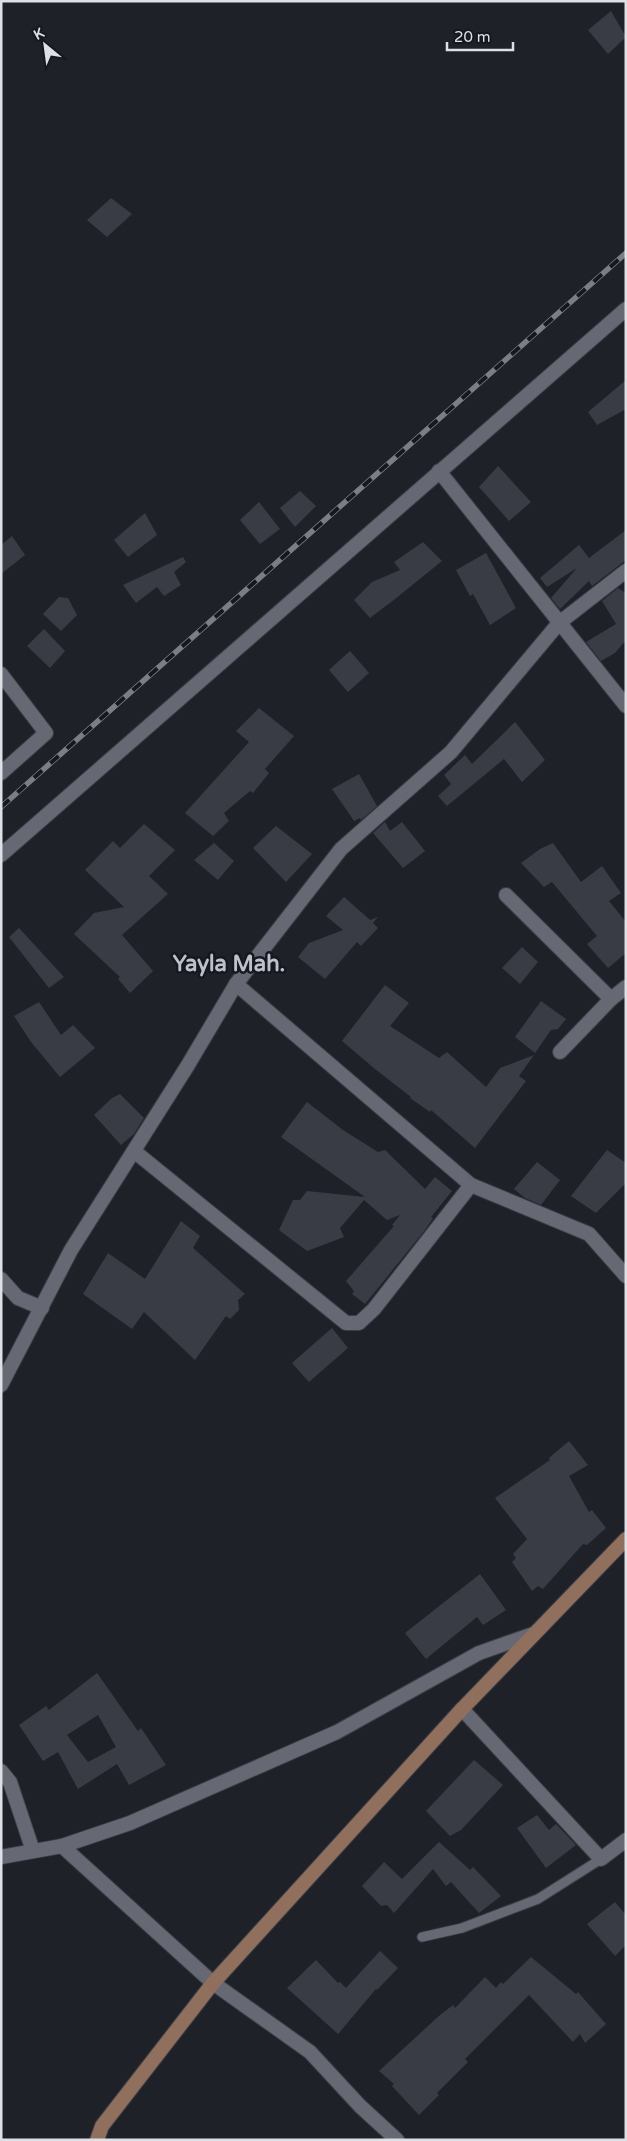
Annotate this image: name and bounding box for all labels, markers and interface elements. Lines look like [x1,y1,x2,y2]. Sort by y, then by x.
north arrow [20,20,70,70]
scale bar [447,20,513,52]
text: K [31,24,48,44]
text: 20 m [454,28,491,46]
district label: Yayla Mah. [173,951,285,977]

